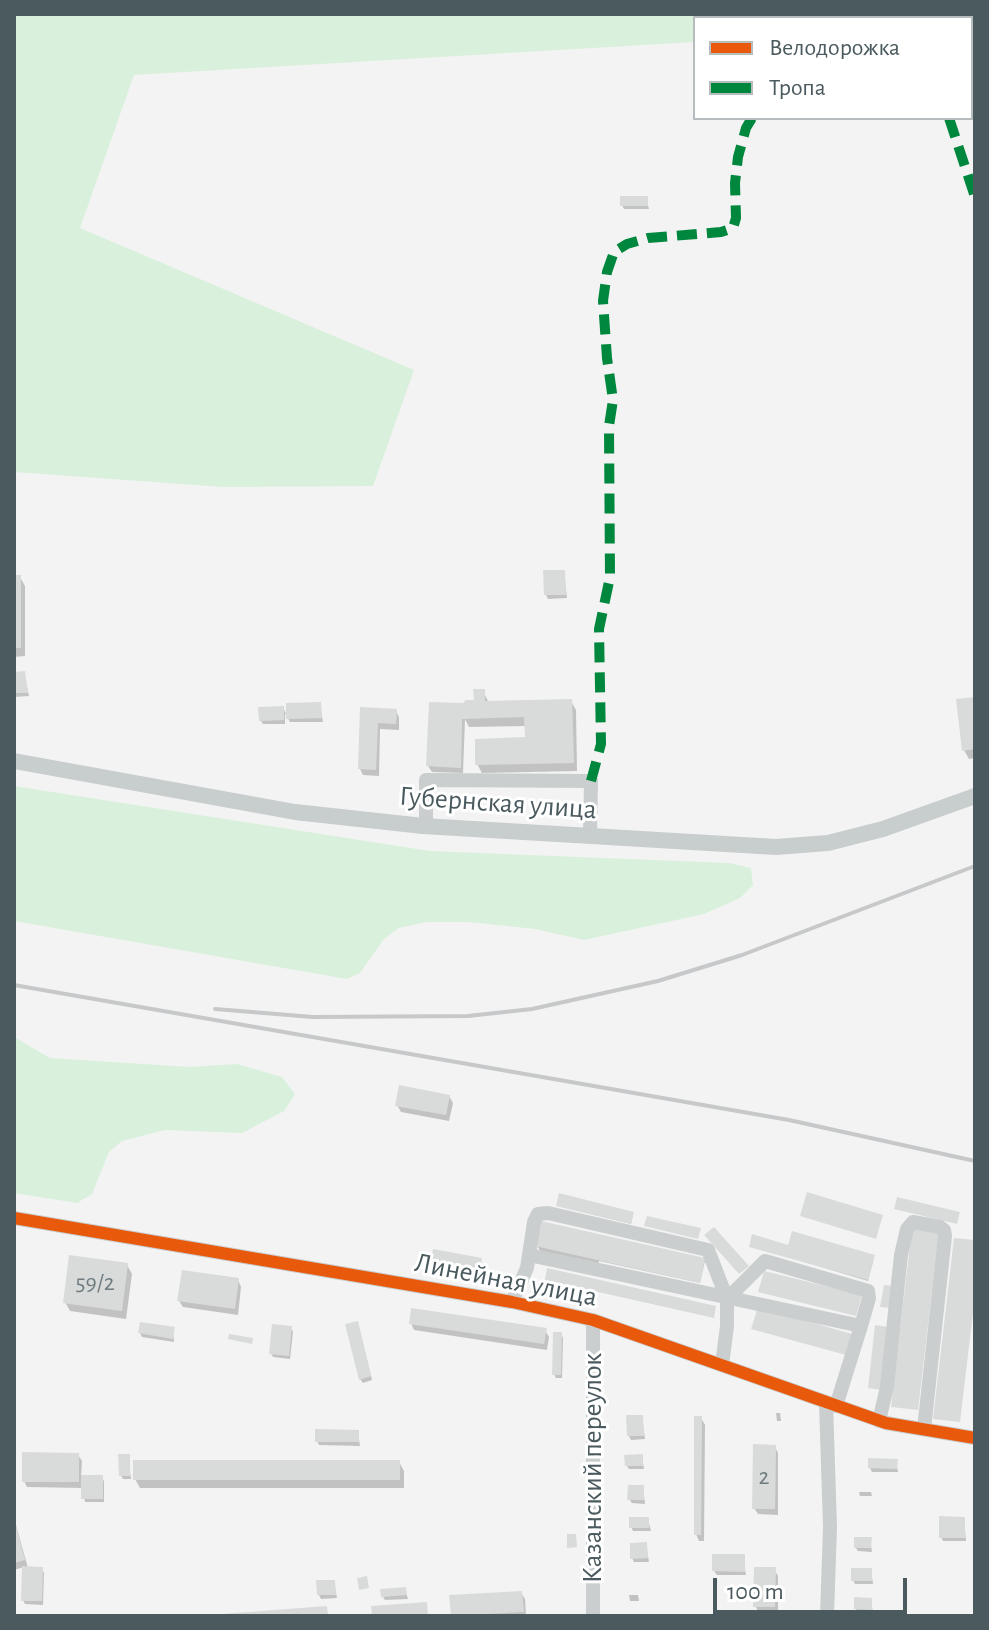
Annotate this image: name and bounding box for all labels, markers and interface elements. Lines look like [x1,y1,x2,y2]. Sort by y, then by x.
legend [693,16,973,120]
text: Велодорожка [769,36,900,60]
text: Тропа [769,76,826,100]
street label: Губернская улица [398,779,598,827]
street label: Линейная улица [412,1246,600,1314]
house number: 59/2 [75,1269,115,1297]
street label: Казанский переулок [576,1353,610,1583]
house number: 2 [759,1463,769,1491]
scale bar [717,1562,911,1612]
text: 100 m [727,1580,784,1604]

